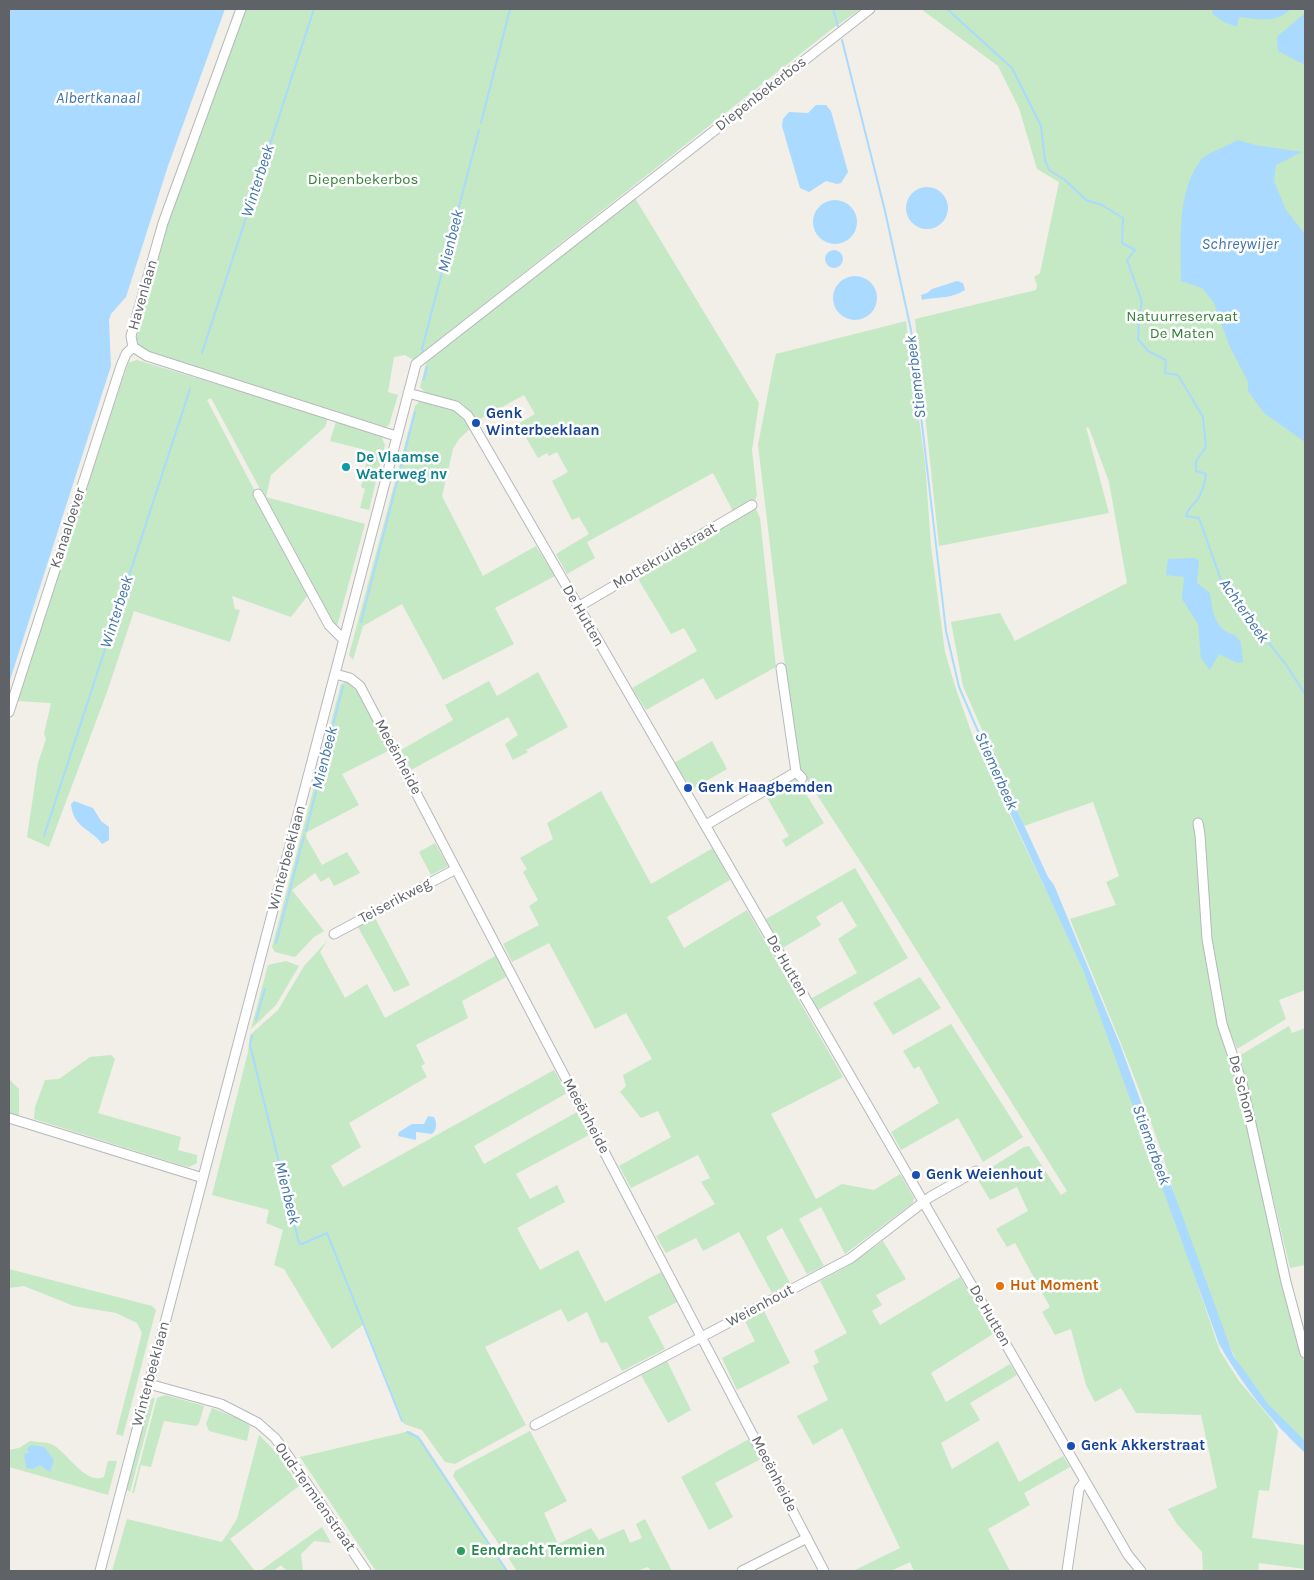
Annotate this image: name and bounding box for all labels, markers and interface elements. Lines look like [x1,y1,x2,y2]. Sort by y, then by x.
street label: Diepenbekerbos [712,53,810,135]
water label: Albertkanaal [56,88,140,108]
water label: Winterbeek [237,142,279,220]
park label: Diepenbekerbos [308,171,418,189]
water label: Mienbeek [434,208,468,274]
water label: Schreywijer [1202,234,1278,254]
street label: Havenlaan [124,258,162,332]
park label: Natuurreservaat De Maten [1126,308,1238,343]
water label: Stiemerbeek [901,334,931,420]
place label: Genk Winterbeeklaan [486,405,600,440]
marker: Genk Winterbeeklaan [470,417,482,429]
place label: De Vlaamse Waterweg nv [356,449,447,484]
marker: De Vlaamse Waterweg nv [340,461,352,473]
street label: Kanaaloever [47,485,89,571]
street label: Mottekruidstraat [610,519,720,593]
water label: Winterbeek [96,573,138,651]
water label: Achterbeek [1215,575,1273,647]
street label: De Hutten [558,582,608,650]
street label: Meeënheide [371,716,425,798]
water label: Mienbeek [308,725,342,791]
water label: Stiemerbeek [970,729,1022,813]
place label: Genk Haagbemden [698,779,833,797]
marker: Genk Haagbemden [682,782,694,794]
street label: Winterbeeklaan [264,803,310,913]
street label: Teiserikweg [356,874,434,928]
street label: De Hutten [762,932,812,1000]
street label: De Schom [1224,1053,1260,1125]
street label: Meeënheide [559,1075,613,1157]
water label: Stiemerbeek [1128,1102,1174,1188]
water label: Mienbeek [270,1160,304,1226]
place label: Genk Weienhout [926,1166,1043,1184]
marker: Genk Weienhout [910,1169,922,1181]
place label: Hut Moment [1010,1277,1099,1295]
marker: Hut Moment [994,1280,1006,1292]
street label: Weienhout [723,1281,797,1331]
street label: De Hutten [965,1282,1015,1350]
street label: Winterbeeklaan [128,1319,174,1429]
street label: Meeënheide [747,1433,801,1515]
place label: Genk Akkerstraat [1081,1437,1205,1455]
street label: Oud-Termienstraat [271,1439,359,1555]
marker: Genk Akkerstraat [1065,1440,1077,1452]
place label: Eendracht Termien [471,1542,605,1560]
marker: Eendracht Termien [455,1545,467,1557]

